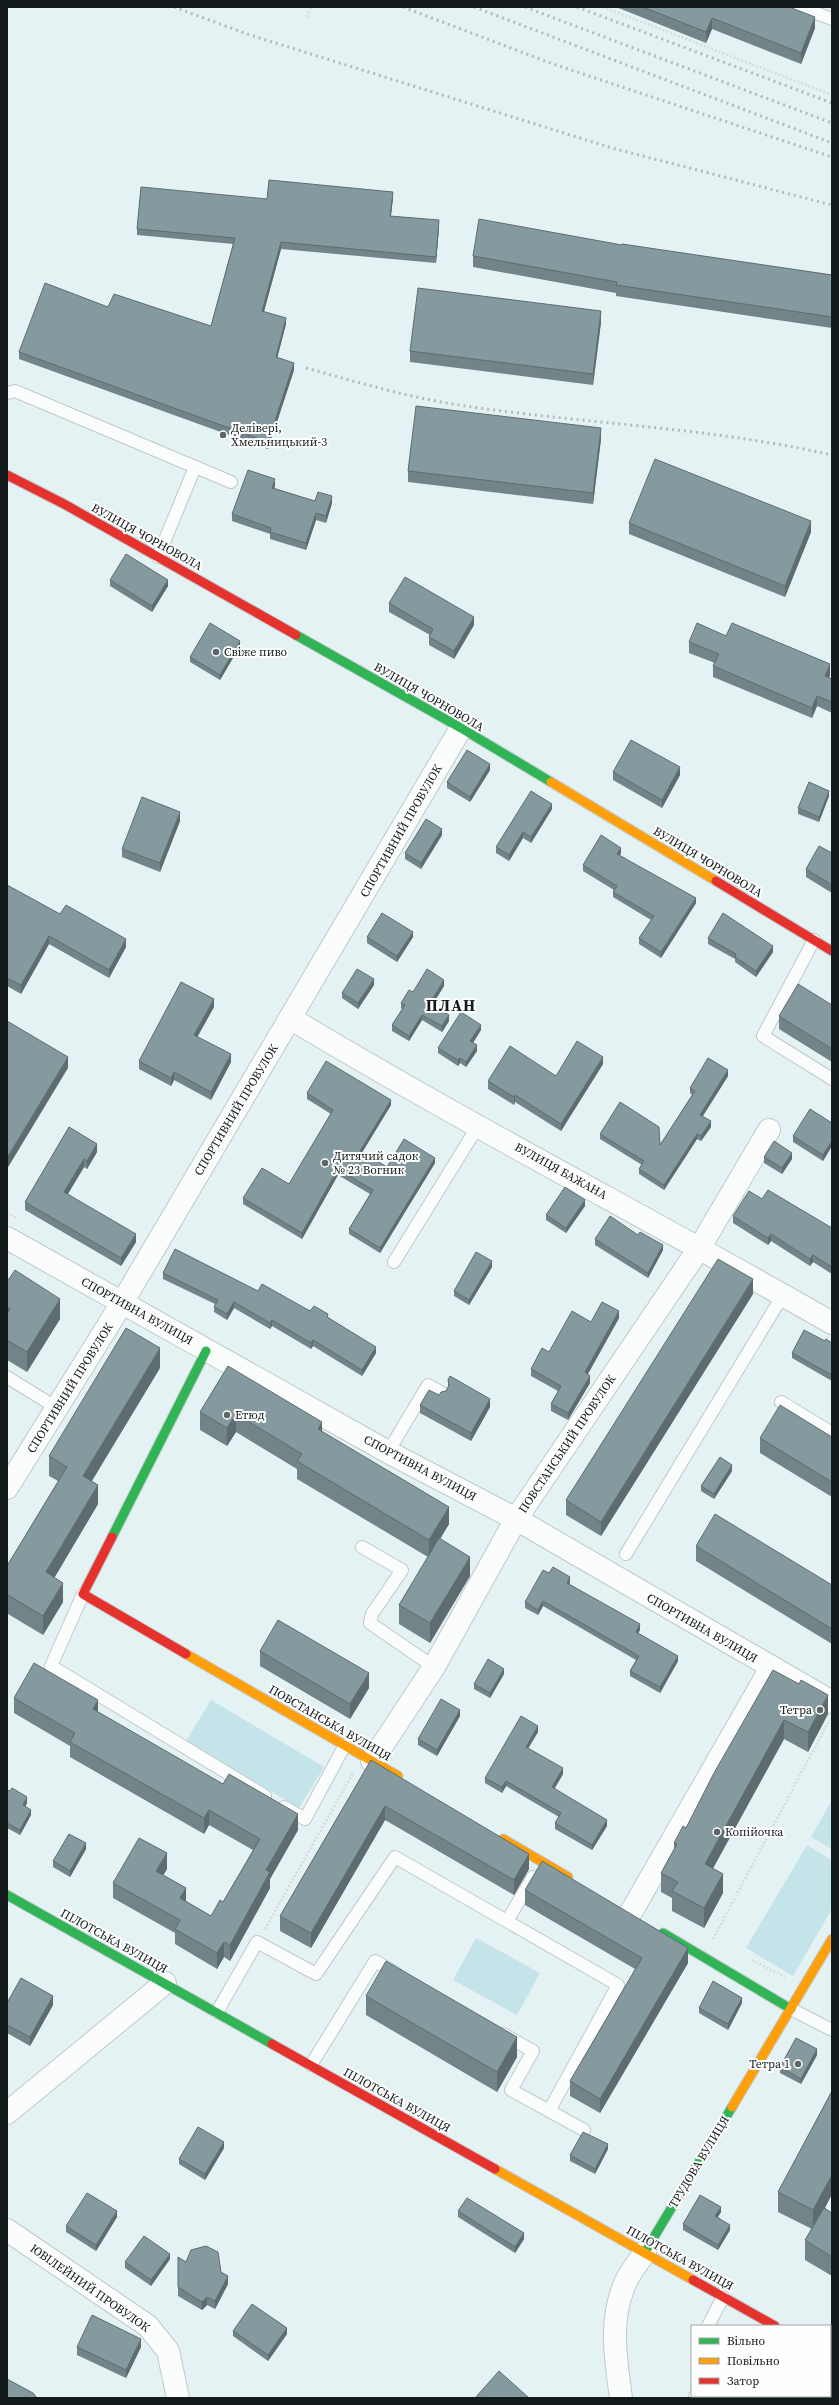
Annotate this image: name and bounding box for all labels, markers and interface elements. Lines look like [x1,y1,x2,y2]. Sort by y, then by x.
place label: Делівері, Хмельницький-3 [231,420,327,450]
marker: Делівері, Хмельницький-3 [218,430,228,440]
street label: ВУЛИЦЯ ЧОРНОВОЛА [89,500,205,574]
place label: Свіже пиво [224,644,288,660]
marker: Свіже пиво [211,647,221,657]
street label: ВУЛИЦЯ ЧОРНОВОЛА [371,659,487,735]
street label: СПОРТИВНИЙ ПРОВУЛОК [356,762,446,900]
street label: ВУЛИЦЯ ЧОРНОВОЛА [650,823,766,901]
district label: ПЛАН [426,994,476,1016]
street label: СПОРТИВНИЙ ПРОВУЛОК [190,1041,282,1179]
street label: ВУЛИЦЯ БАЖАНА [512,1139,610,1203]
place label: Дитячий садок № 23 Вогник [333,1148,419,1178]
marker: Дитячий садок № 23 Вогник [320,1158,330,1168]
street label: СПОРТИВНА ВУЛИЦЯ [78,1274,196,1349]
street label: СПОРТИВНИЙ ПРОВУЛОК [23,1320,117,1456]
street label: ПОВСТАНСЬКИЙ ПРОВУЛОК [515,1372,619,1516]
place label: Етюд [235,1407,265,1423]
marker: Етюд [222,1410,232,1420]
street label: СПОРТИВНА ВУЛИЦЯ [361,1431,479,1505]
street label: СПОРТИВНА ВУЛИЦЯ [644,1590,761,1666]
street label: ПОВСТАНСЬКА ВУЛИЦЯ [266,1681,394,1765]
place label: Тетра [780,1702,813,1718]
marker: Тетра [815,1705,825,1715]
place label: Копійочка [725,1824,784,1840]
marker: Копійочка [712,1827,722,1837]
street label: ПІЛОТСЬКА ВУЛИЦЯ [58,1905,171,1977]
place label: Тетра 1 [749,2056,790,2072]
marker: Тетра 1 [793,2059,803,2069]
street label: ПІЛОТСЬКА ВУЛИЦЯ [341,2064,454,2136]
street label: ТРУДОВА ВУЛИЦЯ [665,2113,733,2211]
street label: ПІЛОТСЬКА ВУЛИЦЯ [624,2222,737,2294]
street label: ЮВІЛЕЙНИЙ ПРОВУЛОК [27,2240,153,2336]
legend [691,2325,831,2397]
text: Вільно [727,2333,766,2349]
text: Повільно [727,2353,780,2369]
text: Затор [727,2373,759,2389]

